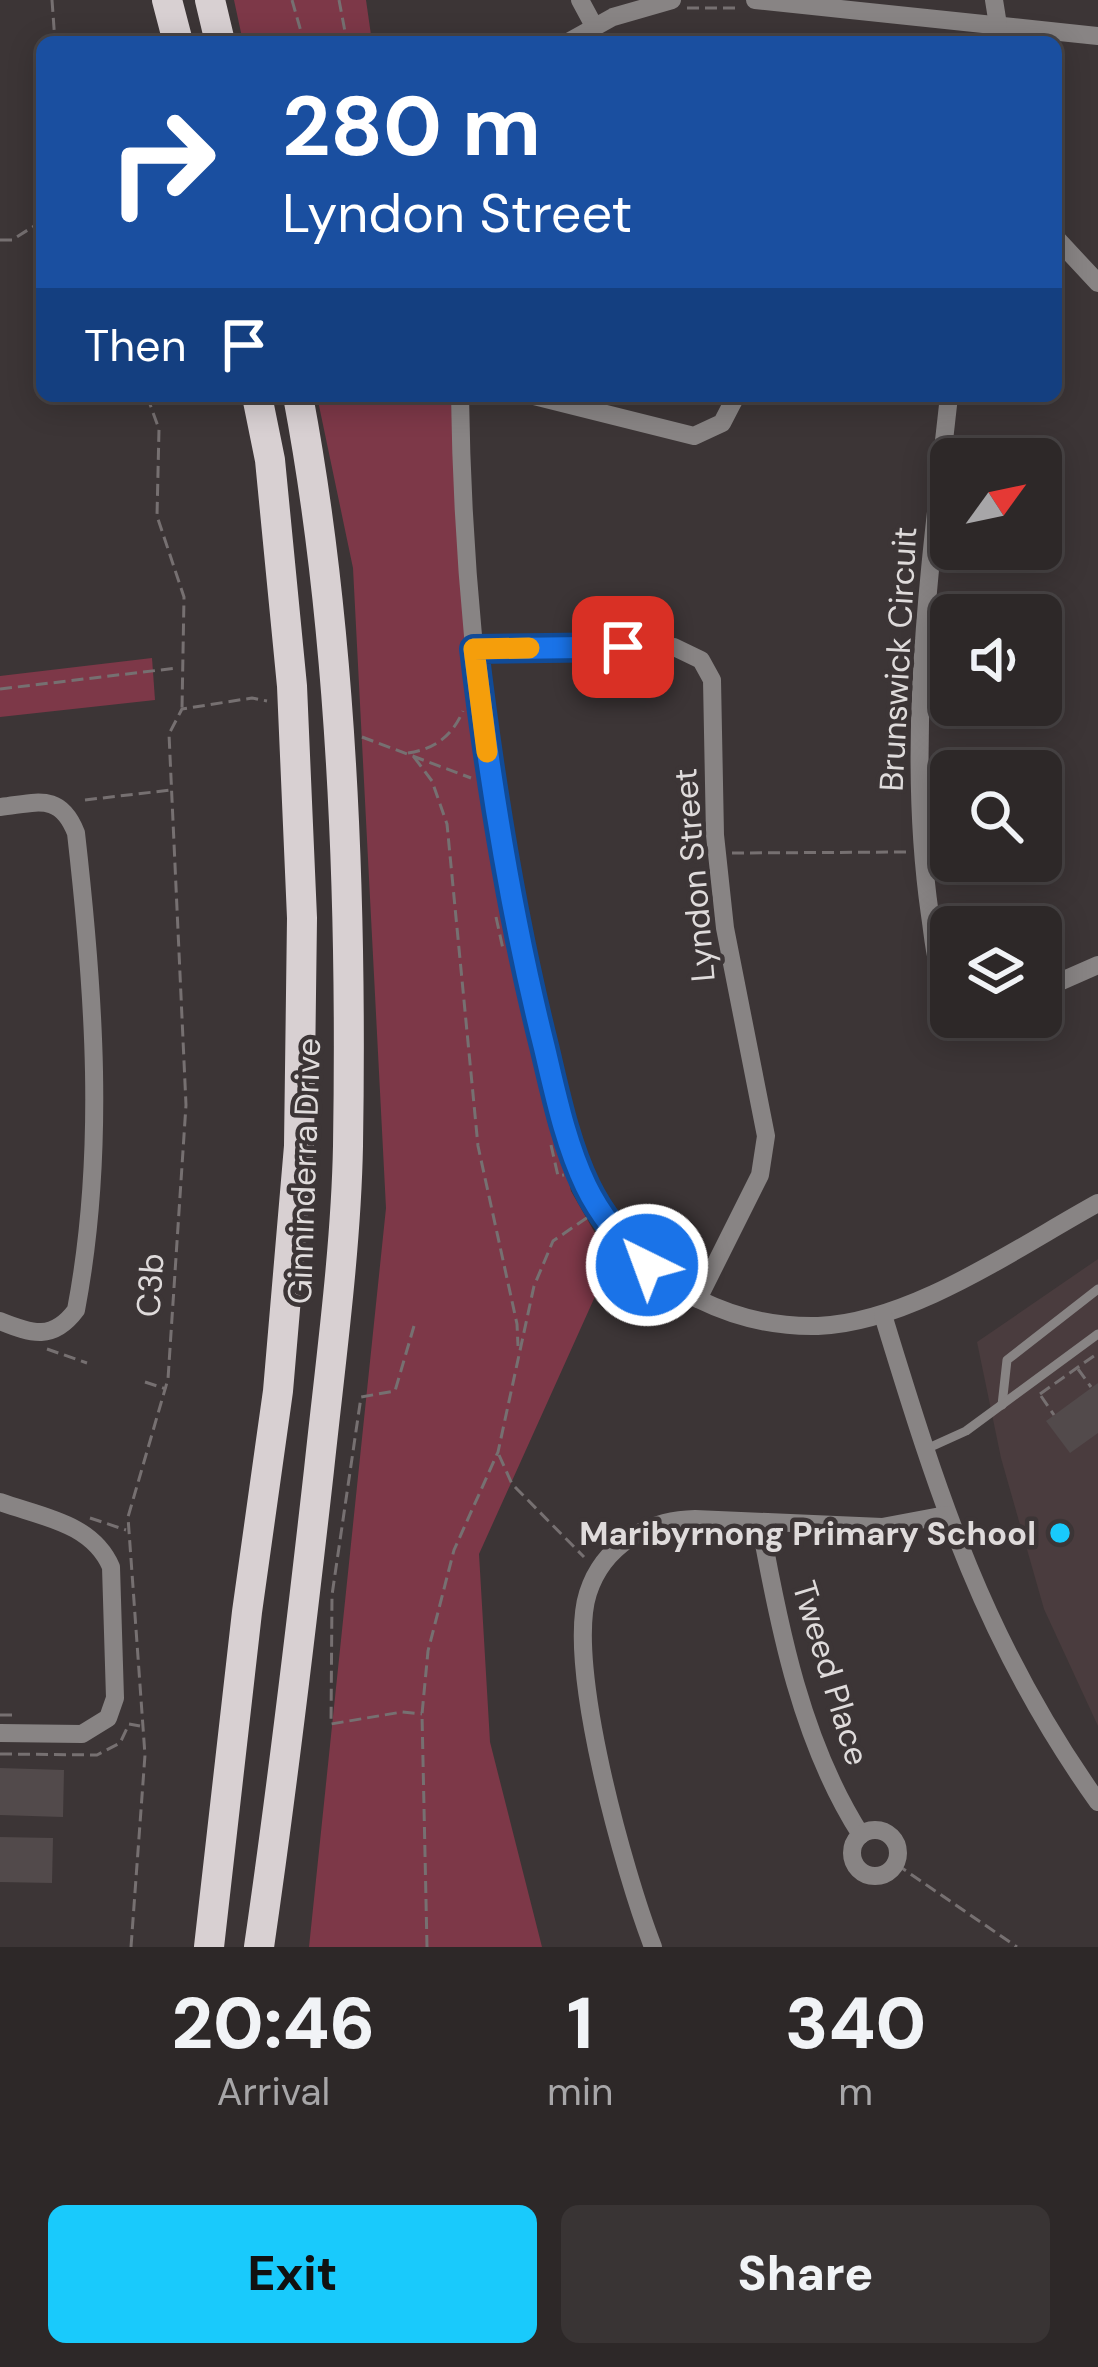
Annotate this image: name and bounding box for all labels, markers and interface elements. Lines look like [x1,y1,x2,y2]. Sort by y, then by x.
text: 280 m [282,72,541,181]
icon: right [84,84,240,240]
text: Lyndon Street [282,178,632,249]
icon: arrive [211,312,277,378]
text: Then [84,316,187,375]
north arrow [930,438,1062,570]
map controls [930,438,1062,1038]
street label: Brunswick Circuit [870,526,926,792]
button: sound [930,594,1062,726]
pin [572,596,674,698]
icon: arrive [590,614,656,680]
button: search [930,750,1062,882]
street label: Lyndon Street [663,766,725,984]
button: layers [930,906,1062,1038]
street label: Ginninderra Drive [278,1037,330,1305]
position arrow [584,1202,710,1328]
street label: C3b [126,1252,174,1318]
place label: Maribyrnong Primary School [579,1512,1036,1555]
marker: Maribyrnong Primary School [1047,1520,1073,1546]
street label: Tweed Place [783,1576,879,1770]
text: 20:46 [172,1977,375,2070]
text: 1 [567,1977,593,2070]
text: 340 [785,1977,926,2070]
text: Arrival [217,2066,330,2117]
text: min [547,2066,613,2117]
text: m [838,2066,873,2117]
button: Exit [48,2205,537,2343]
button: Share [561,2205,1050,2343]

